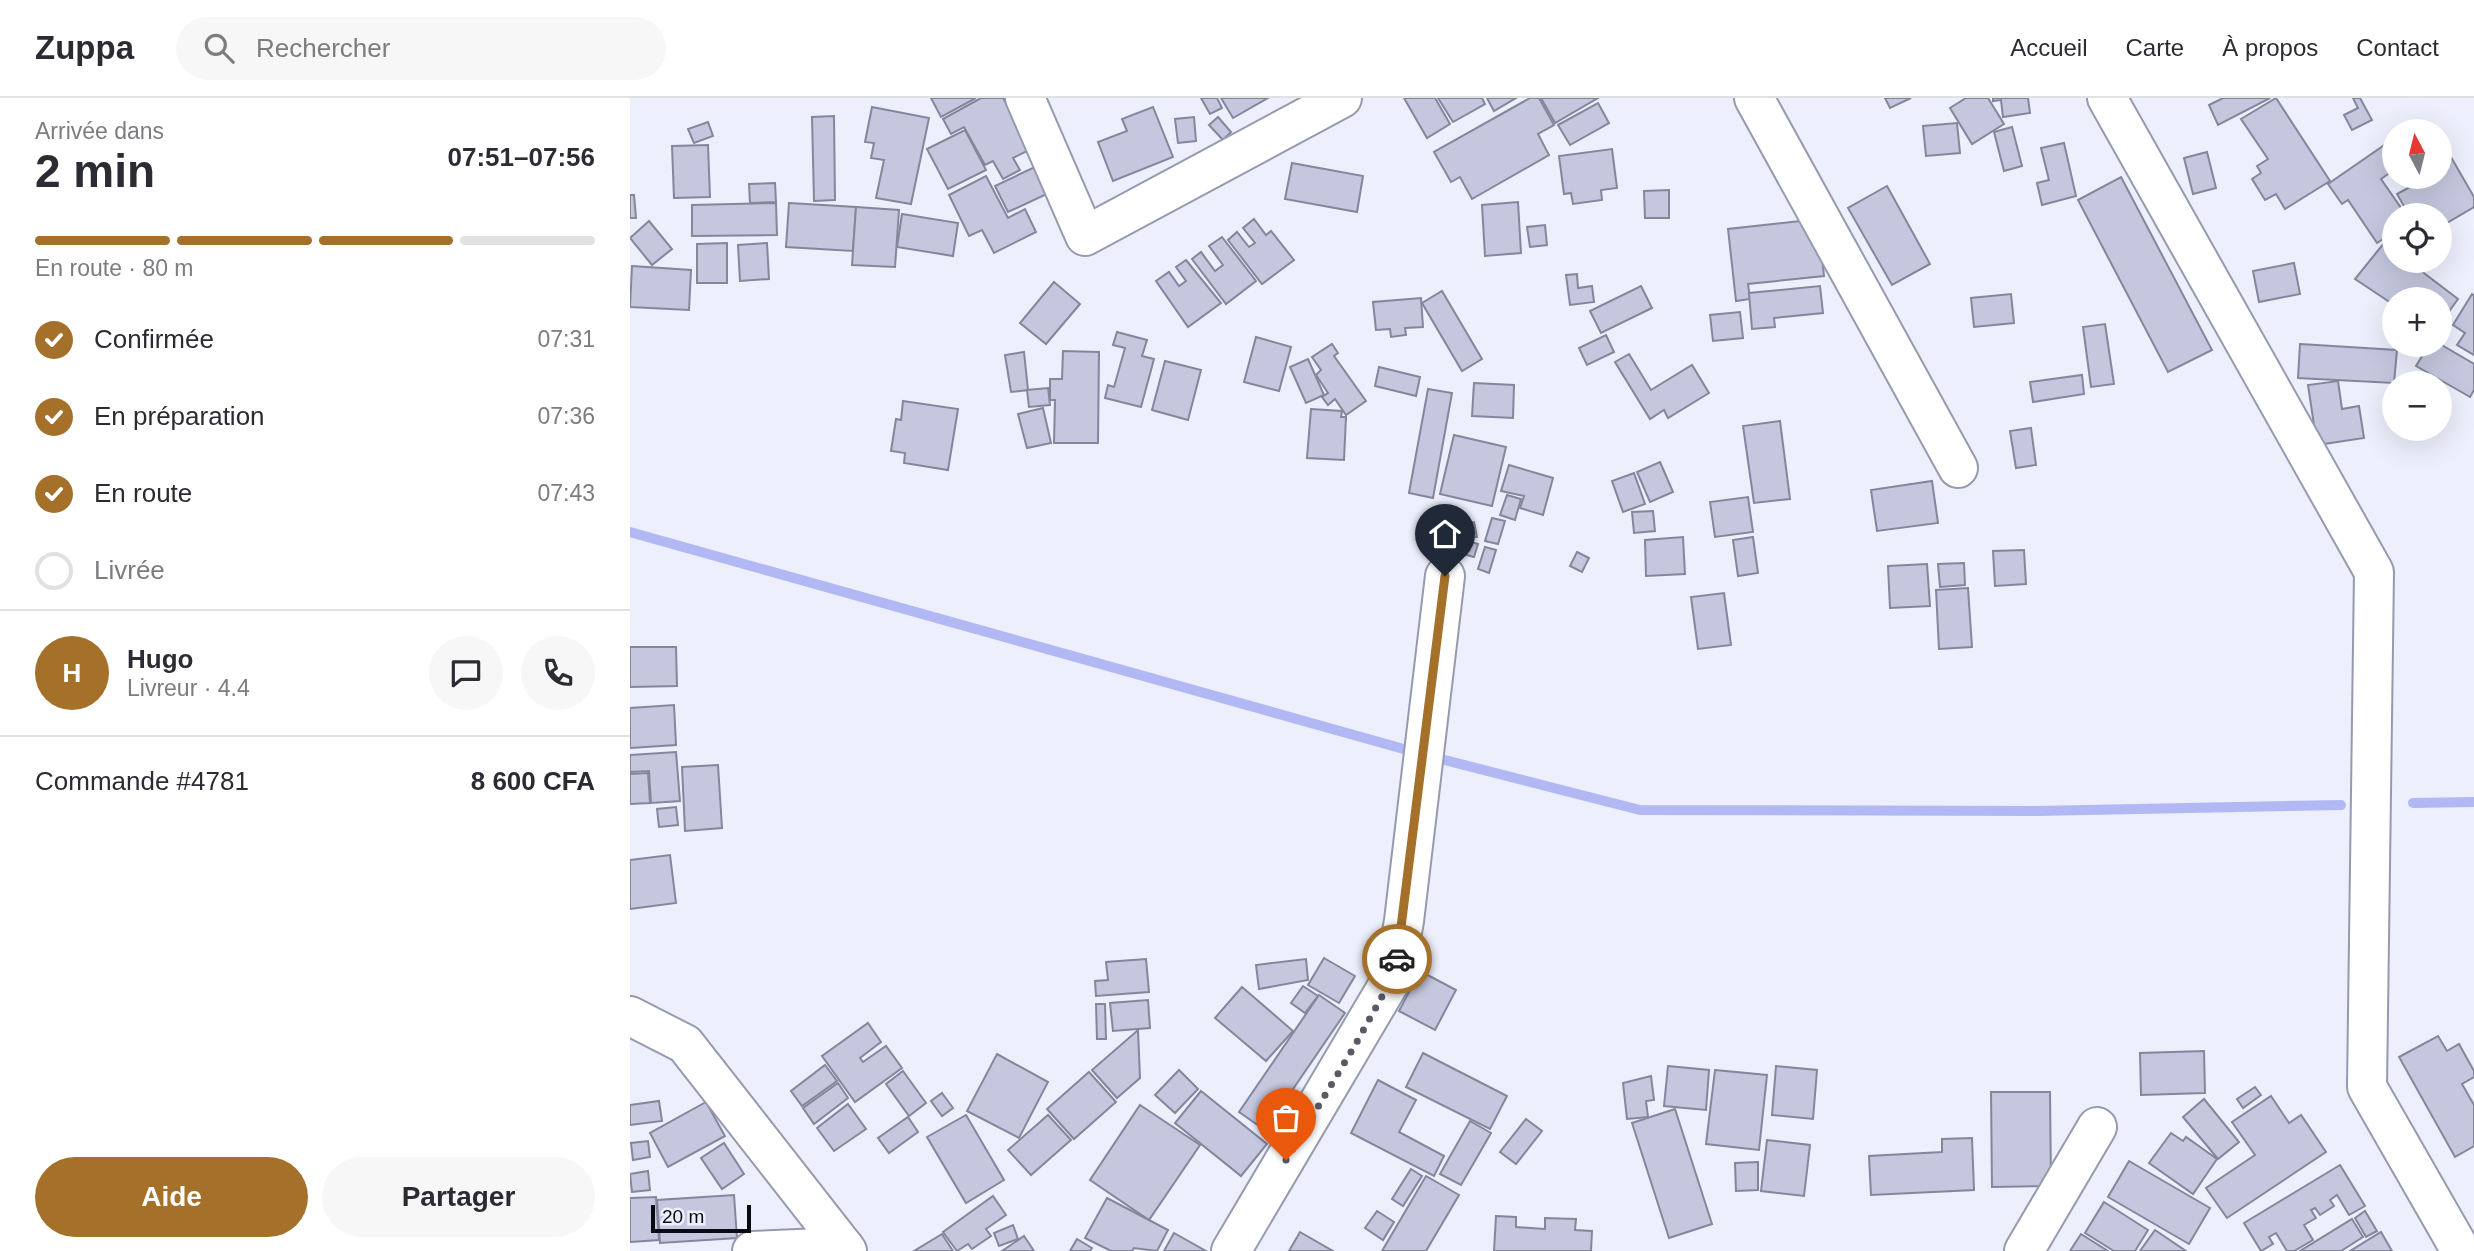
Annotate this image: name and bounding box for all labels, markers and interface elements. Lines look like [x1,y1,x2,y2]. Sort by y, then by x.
search box [176,17,666,80]
text: Zuppa [35,29,134,66]
icon: search [200,29,238,67]
text: Rechercher [256,33,390,63]
text: Accueil [2010,34,2088,61]
text: Carte [2126,34,2184,61]
text: À propos [2222,34,2318,61]
text: Contact [2356,34,2439,61]
text: Arrivée dans [35,118,164,144]
north arrow [2382,119,2452,189]
map controls [2382,119,2452,441]
text: 07:51–07:56 [448,142,595,172]
text: 2 min [35,145,155,197]
button: locate [2382,203,2452,273]
text: En route · 80 m [35,255,194,281]
button: + [2382,287,2452,357]
icon: check [35,321,73,359]
text: Confirmée [94,324,214,354]
text: 07:31 [537,326,595,352]
button: − [2382,371,2452,441]
icon: check [35,398,73,436]
text: En préparation [94,401,265,431]
text: 07:36 [537,403,595,429]
icon: check [35,475,73,513]
text: En route [94,478,192,508]
text: 07:43 [537,480,595,506]
pin [1415,504,1475,576]
icon: home [1426,515,1464,553]
text: Livrée [94,555,165,585]
button: chat [429,636,503,710]
button: phone [521,636,595,710]
text: Hugo [127,644,193,674]
text: H [63,658,81,688]
text: Livreur · 4.4 [127,675,250,701]
text: Commande #4781 [35,766,249,796]
text: 8 600 CFA [471,766,595,796]
courier [1362,924,1432,994]
icon: car [1378,940,1416,978]
pin [1256,1088,1316,1160]
icon: bag [1267,1099,1305,1137]
button: Aide [35,1157,308,1237]
button: Partager [322,1157,595,1237]
scale bar [651,1202,751,1234]
text: 20 m [662,1206,704,1227]

